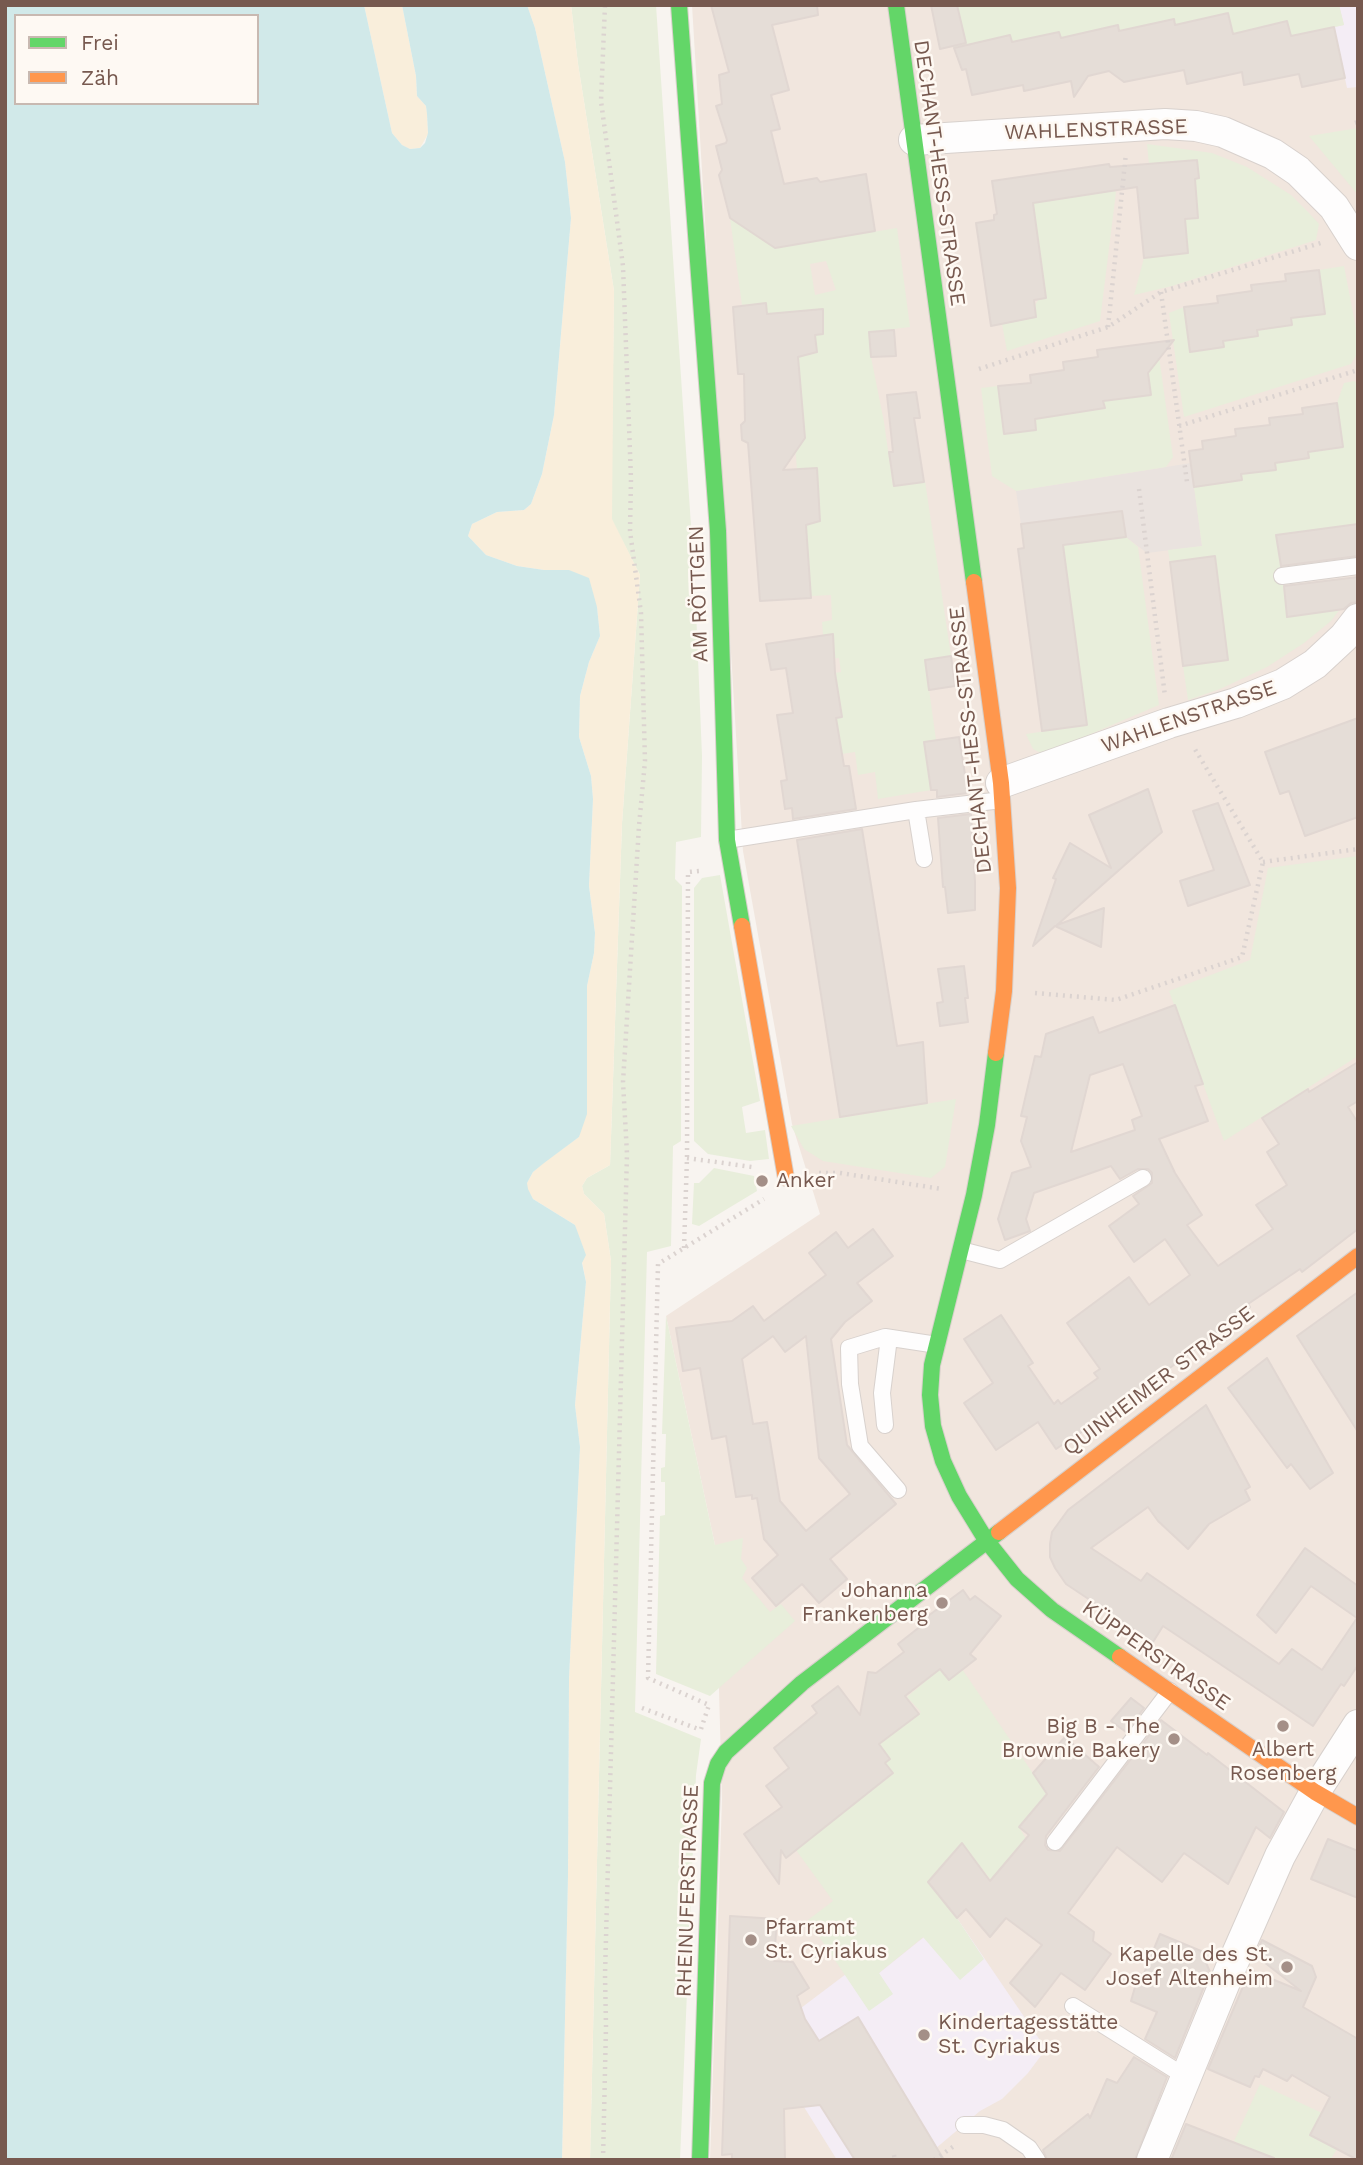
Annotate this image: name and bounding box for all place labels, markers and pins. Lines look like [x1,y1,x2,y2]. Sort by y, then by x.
place label: Anker [776,1168,835,1194]
marker: Anker [754,1173,770,1189]
place label: Johanna Frankenberg [802,1578,928,1628]
marker: Johanna Frankenberg [934,1595,950,1611]
place label: Big B - The Brownie Bakery [1002,1714,1160,1764]
marker: Albert Rosenberg [1275,1718,1291,1734]
marker: Big B - The Brownie Bakery [1166,1731,1182,1747]
place label: Albert Rosenberg [1230,1737,1336,1787]
place label: Pfarramt St. Cyriakus [765,1915,887,1965]
marker: Pfarramt St. Cyriakus [743,1932,759,1948]
place label: Kapelle des St. Josef Altenheim [1106,1942,1273,1992]
marker: Kapelle des St. Josef Altenheim [1279,1959,1295,1975]
place label: Kindertagesstätte St. Cyriakus [938,2010,1118,2060]
marker: Kindertagesstätte St. Cyriakus [916,2027,932,2043]

